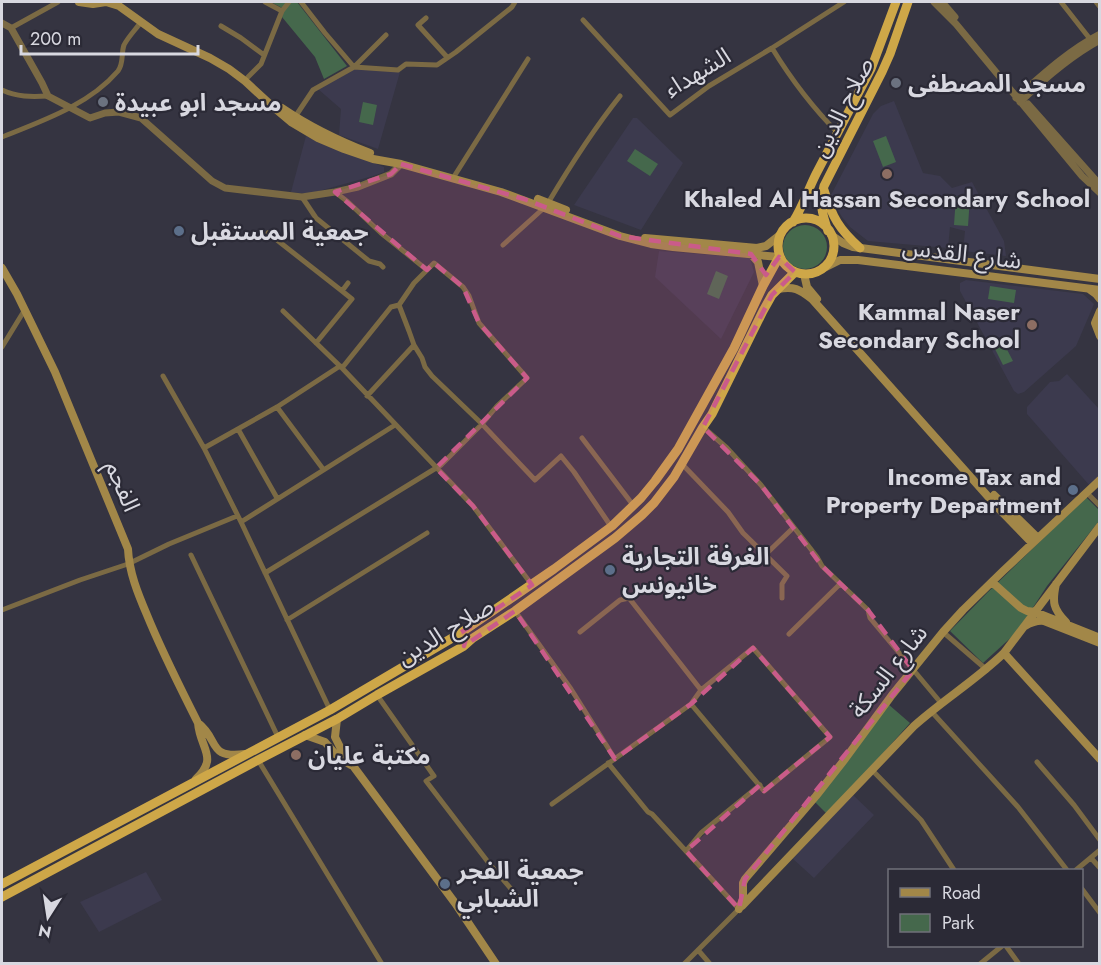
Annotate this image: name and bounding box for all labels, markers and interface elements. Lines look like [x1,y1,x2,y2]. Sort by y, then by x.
scale bar [21,18,198,56]
text: 200 m [30,26,81,52]
street label: الشهداء [657,38,737,106]
street label: صلاح الدين [802,51,882,163]
place label: مسجد المصطفى [908,66,1086,101]
marker: مسجد المصطفى [889,76,903,90]
place label: مسجد ابو عبيدة [115,85,281,120]
marker: مسجد ابو عبيدة [96,95,110,109]
marker: Khaled Al Hassan Secondary School [880,167,894,181]
place label: Khaled Al Hassan Secondary School [684,181,1090,216]
place label: جمعية المستقبل [191,214,369,249]
marker: جمعية المستقبل [172,224,186,238]
street label: شارع القدس [901,228,1023,278]
place label: Kammal Naser Secondary School [818,294,1020,357]
marker: Kammal Naser Secondary School [1025,318,1039,332]
street label: الفجم [97,455,149,517]
place label: Income Tax and Property Department [826,459,1061,522]
marker: Income Tax and Property Department [1066,483,1080,497]
place label: الغرفة التجارية خانيونس [622,539,770,602]
marker: الغرفة التجارية خانيونس [603,563,617,577]
street label: صلاح الدين [390,588,500,674]
street label: شارع السكة [840,617,936,725]
place label: مكتبة عليان [308,738,431,773]
marker: مكتبة عليان [289,748,303,762]
place label: جمعية الفجر الشبابي [456,853,584,918]
legend [888,869,1083,947]
marker: جمعية الفجر الشبابي [438,877,452,891]
text: Road [942,880,981,906]
north arrow [18,887,78,947]
text: Park [942,910,974,936]
text: N [36,919,54,944]

